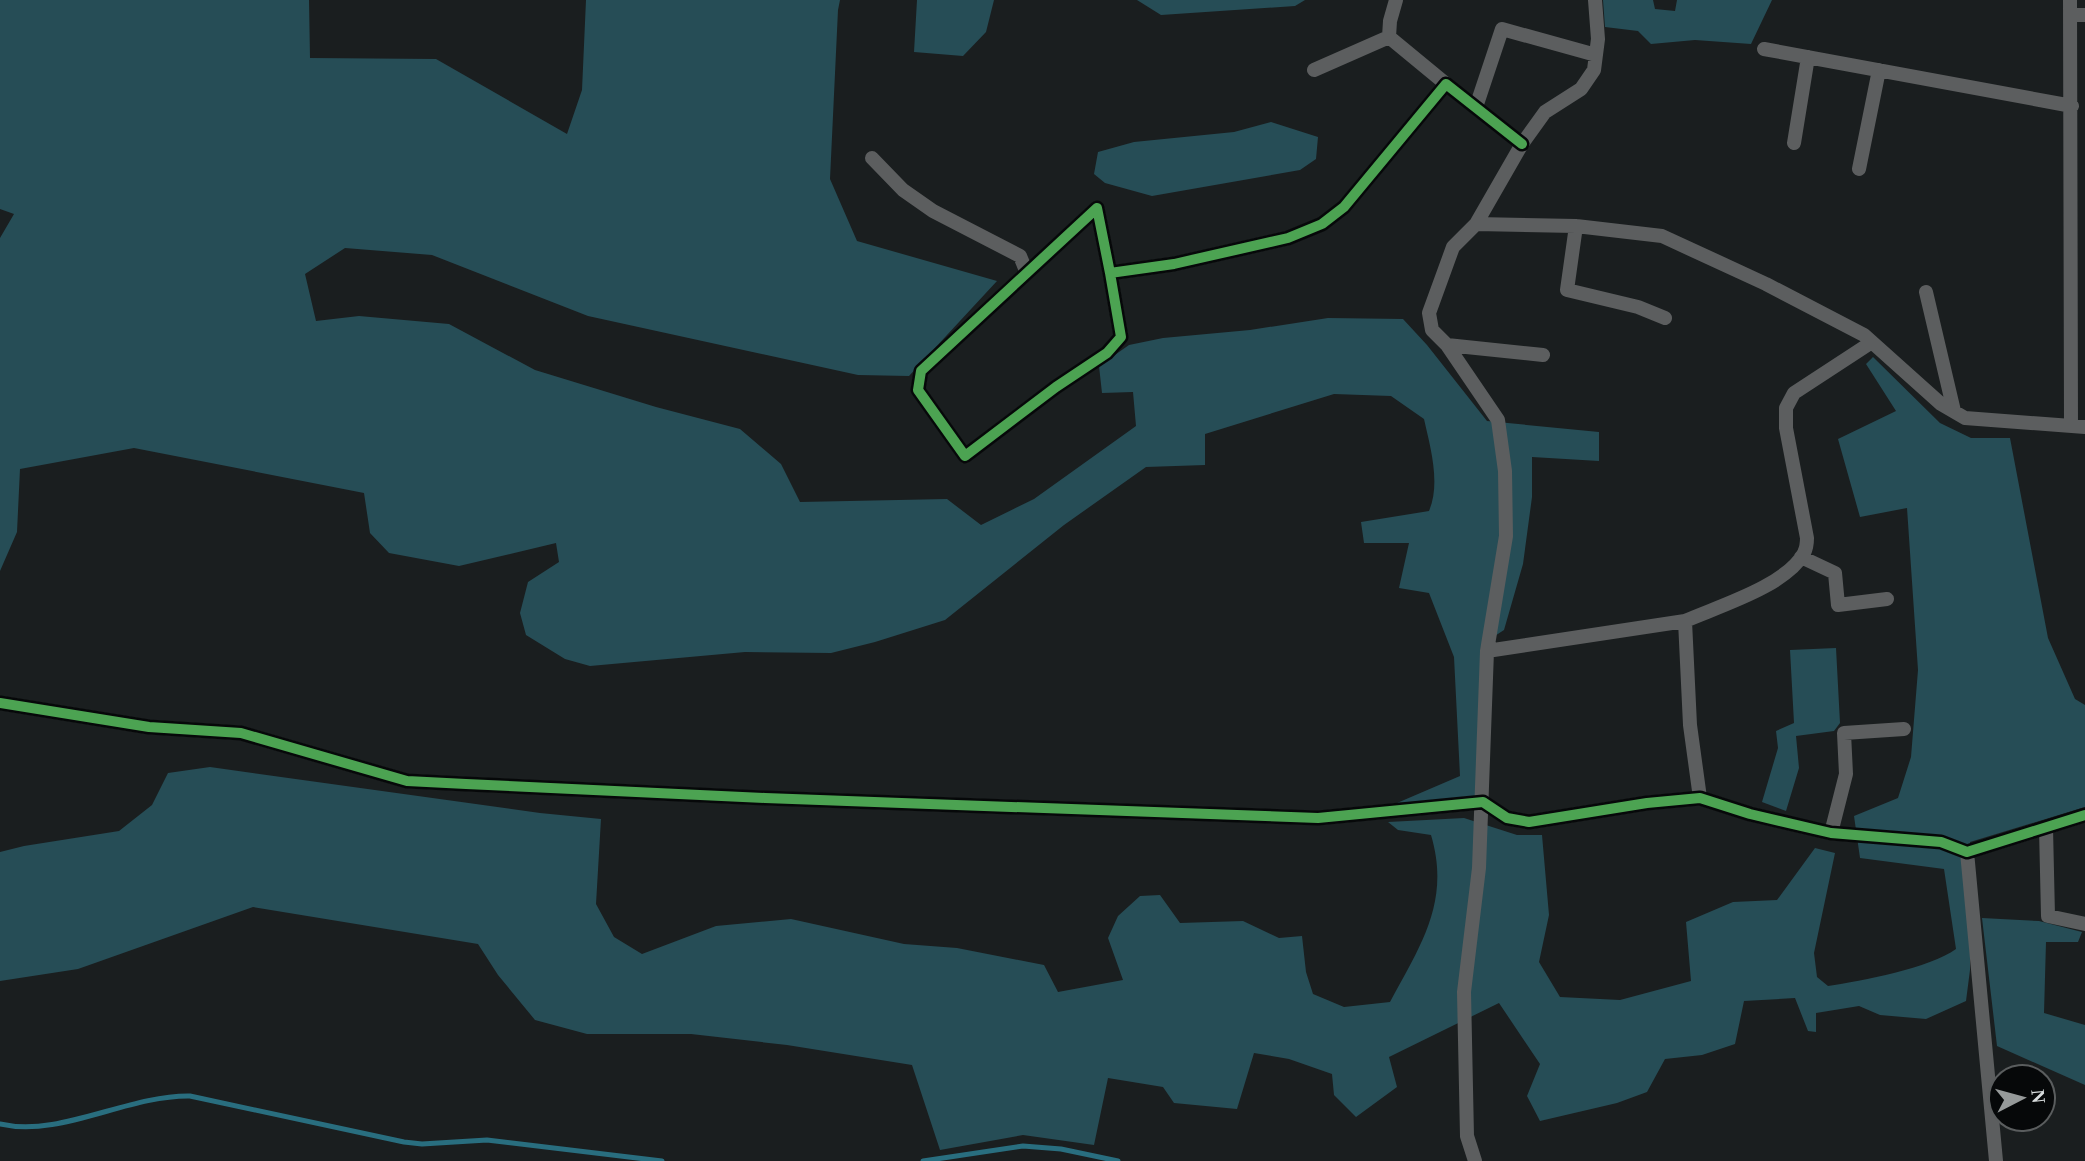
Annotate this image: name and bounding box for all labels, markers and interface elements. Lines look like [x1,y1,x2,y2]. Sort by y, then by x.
north arrow [1987,1063,2057,1133]
text: N [2027,1088,2050,1104]

